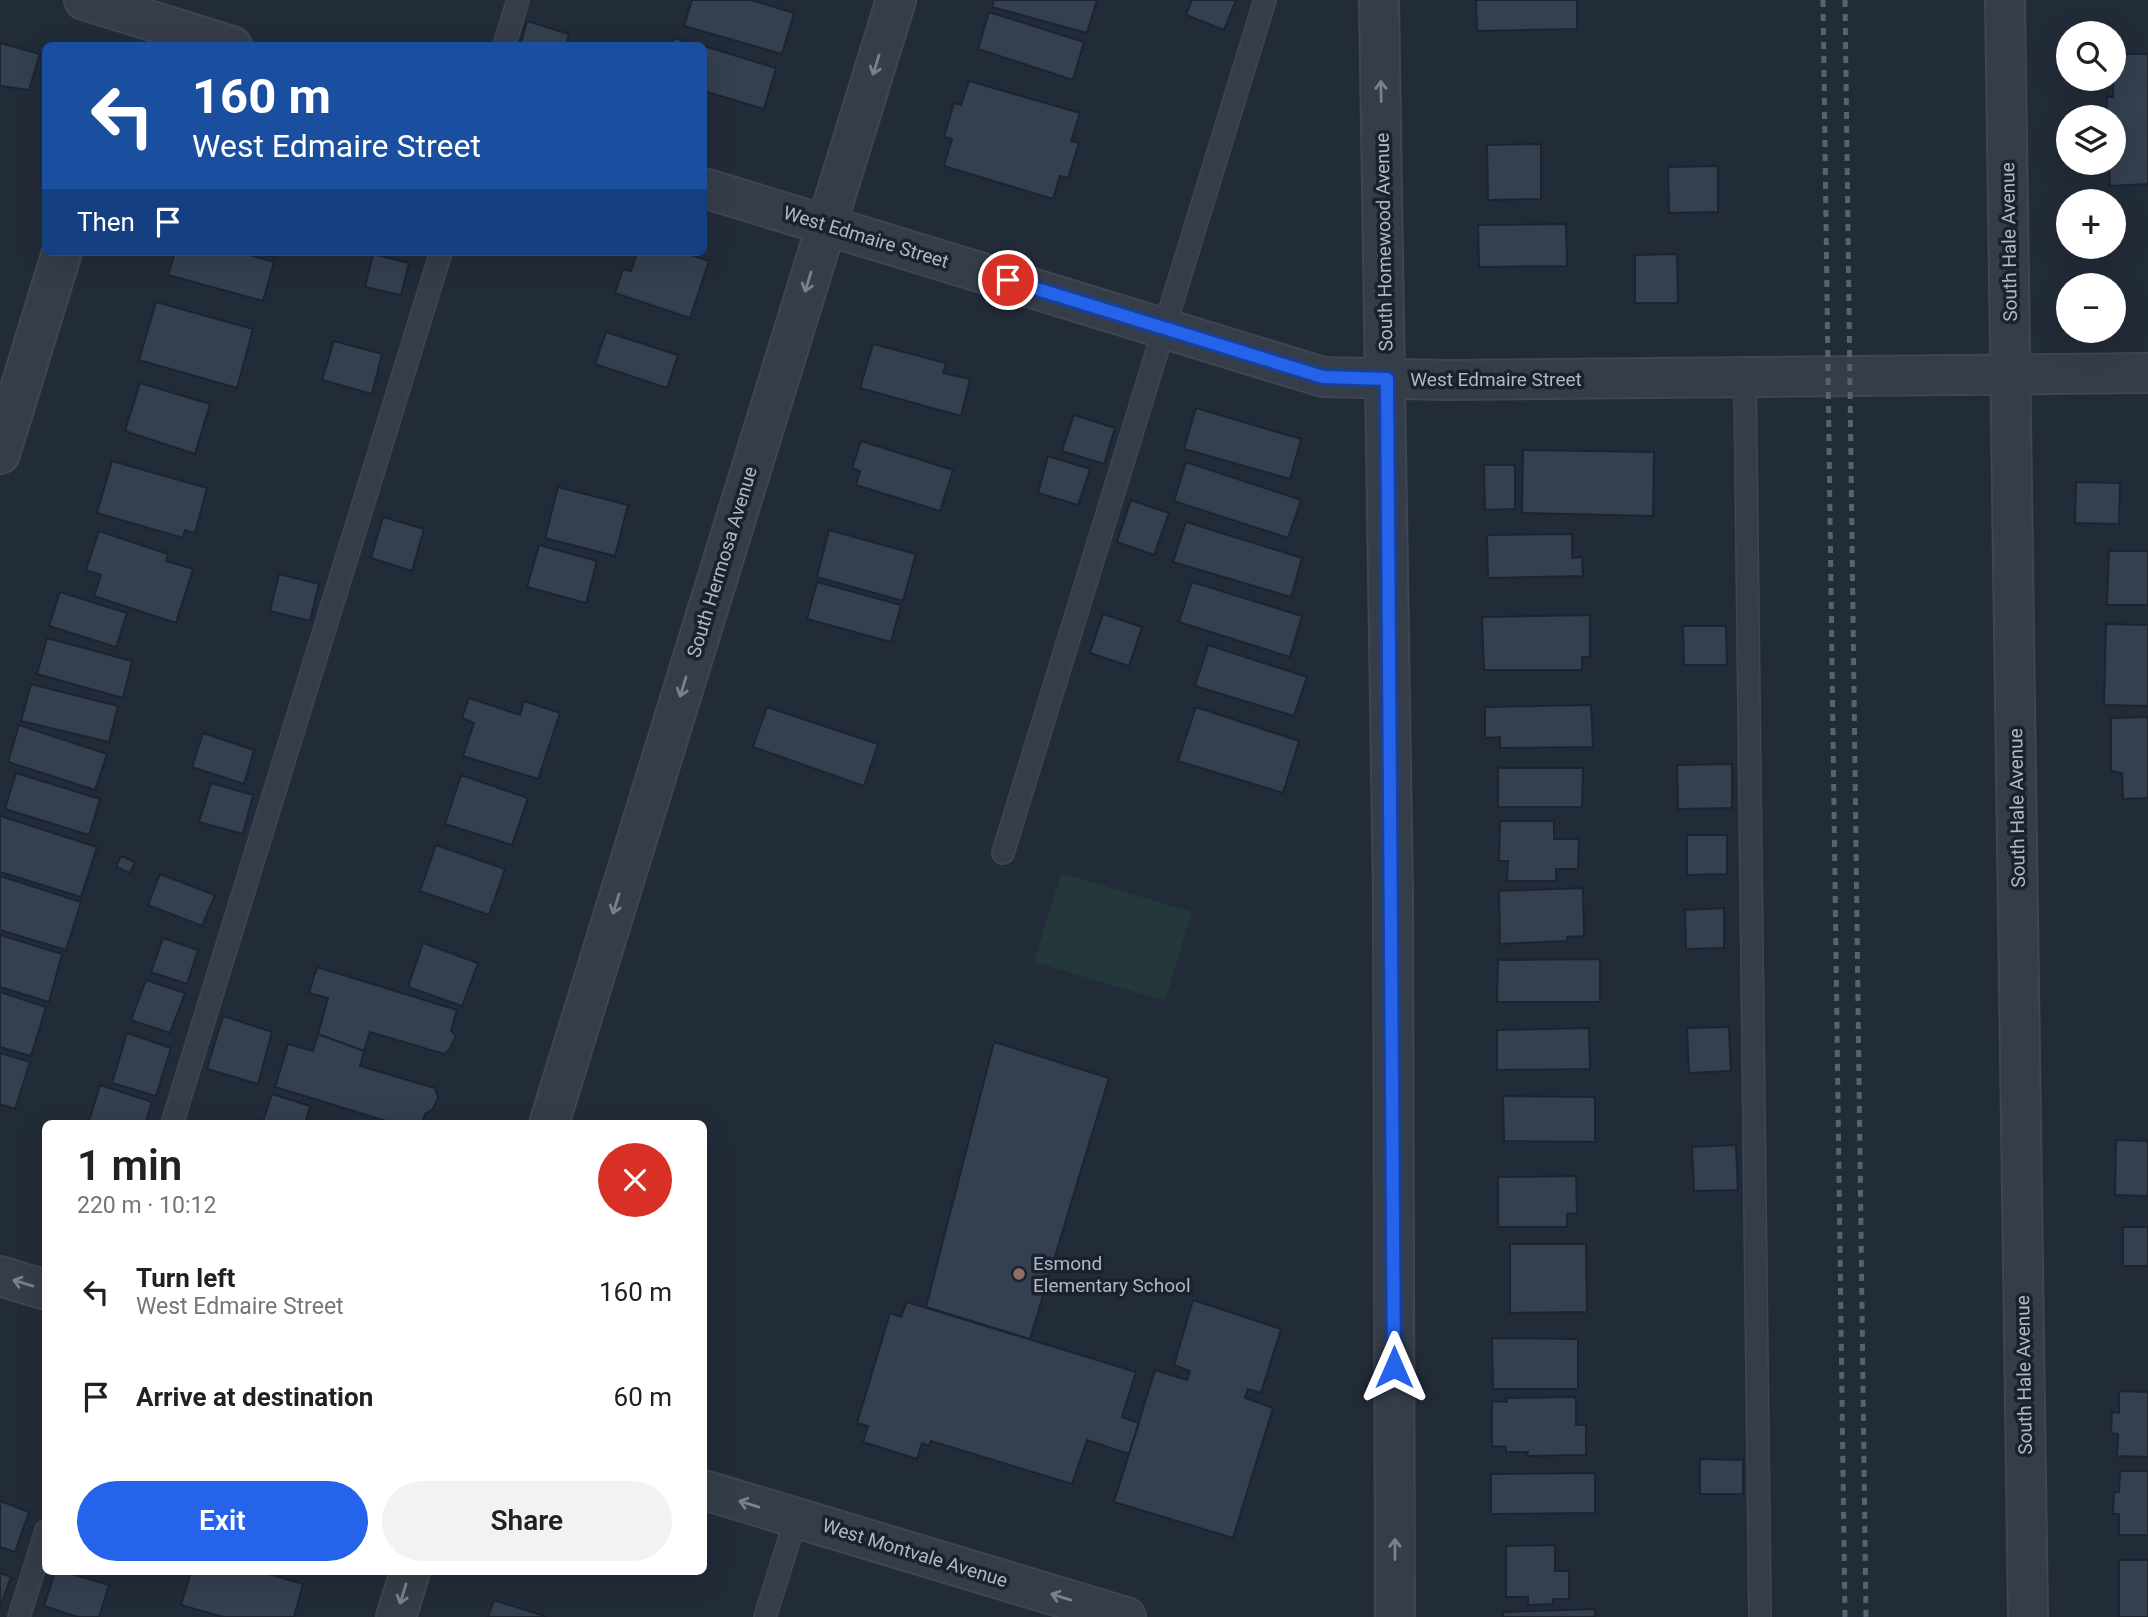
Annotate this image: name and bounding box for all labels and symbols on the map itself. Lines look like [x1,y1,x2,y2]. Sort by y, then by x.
one-way arrow [869,54,881,76]
one-way arrow [1375,80,1388,103]
street label: South Homewood Avenue [1371,133,1397,351]
street label: South Hale Avenue [1996,162,2022,322]
street label: West Edmaire Street [781,201,951,273]
pin [978,250,1038,310]
one-way arrow [801,271,814,293]
street label: West Edmaire Street [1410,368,1582,391]
street label: South Hermosa Avenue [682,464,762,660]
one-way arrow [676,676,689,698]
street label: South Hale Avenue [2004,728,2030,888]
one-way arrow [609,893,622,915]
place label: Esmond Elementary School [1033,1252,1191,1297]
marker: Esmond Elementary School [1011,1266,1027,1282]
one-way arrow [12,1276,34,1289]
street label: South Hale Avenue [2011,1295,2037,1455]
position arrow [1357,1330,1431,1404]
one-way arrow [739,1496,761,1509]
street label: West Montvale Avenue [820,1514,1010,1592]
one-way arrow [1388,1538,1402,1561]
one-way arrow [396,1583,409,1605]
one-way arrow [1050,1590,1072,1603]

